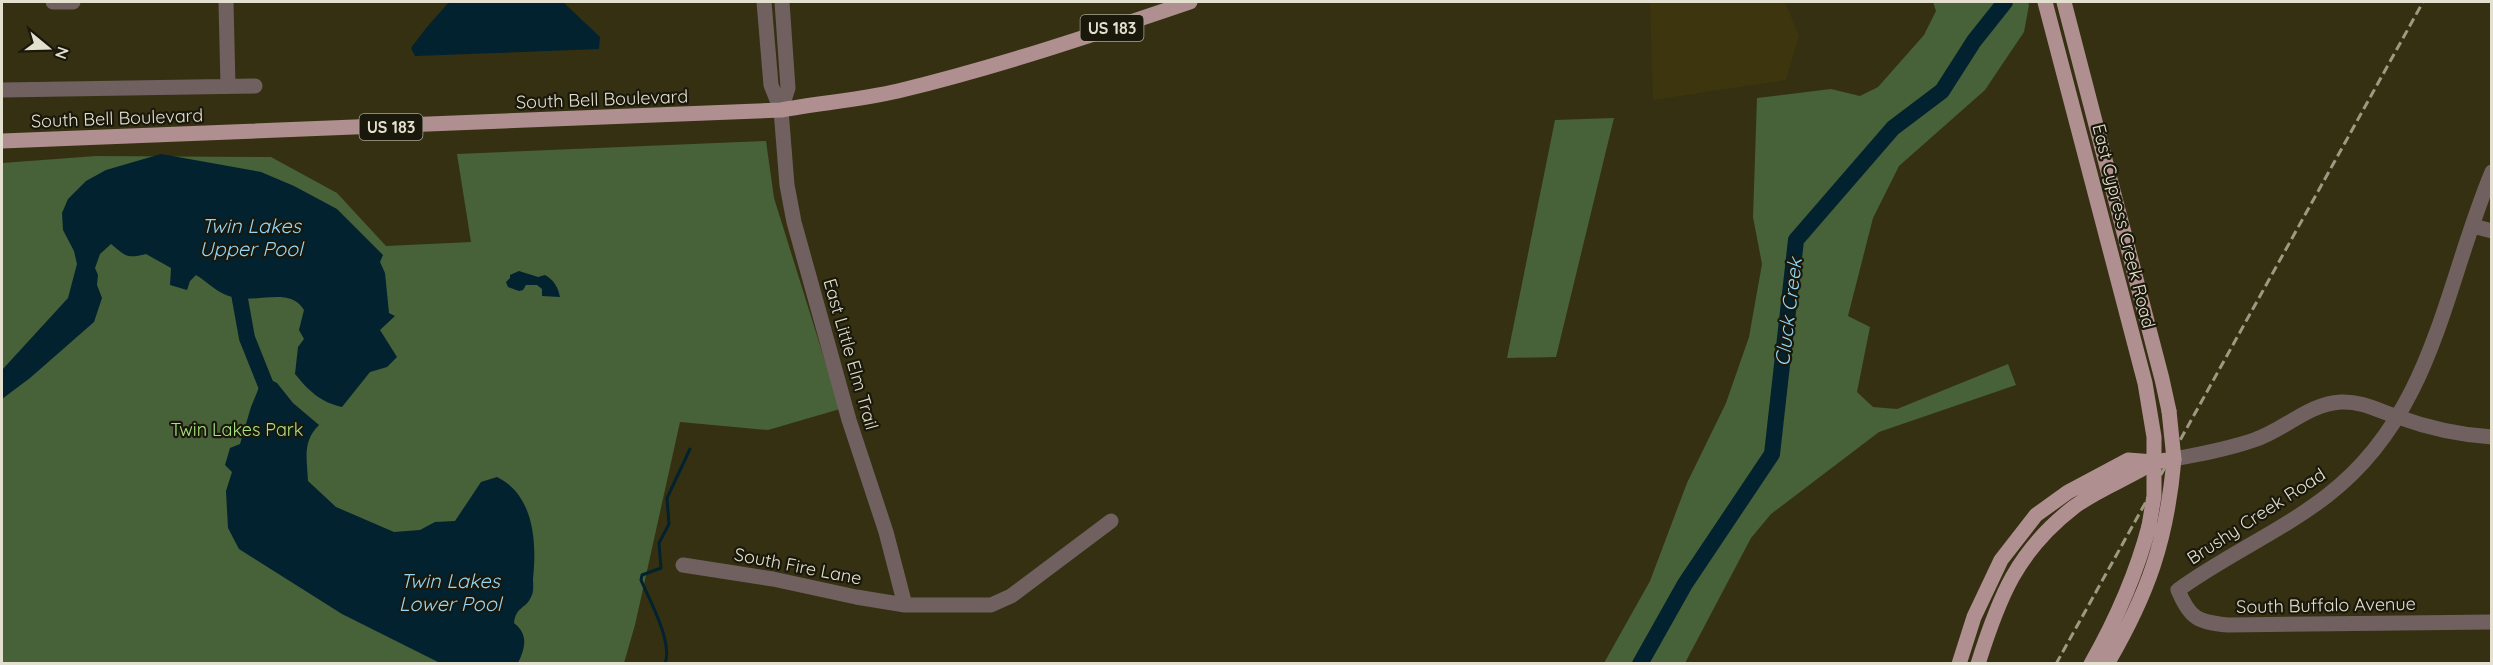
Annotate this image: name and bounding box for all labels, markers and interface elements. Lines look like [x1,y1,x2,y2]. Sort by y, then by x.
road number: US 183 [1080,15,1144,41]
north arrow [18,18,78,78]
text: N [51,44,74,62]
street label: South Bell Boulevard [516,85,688,113]
street label: South Bell Boulevard [31,104,203,132]
road number: US 183 [360,114,422,140]
street label: East Cypress Creek Road [2087,121,2161,331]
water label: Twin Lakes Upper Pool [199,213,305,261]
water label: Cluck Creek [1769,254,1807,368]
street label: East Little Elm Trail [818,276,884,432]
park label: Twin Lakes Park [171,418,303,441]
street label: Brushy Creek Road [2182,463,2330,569]
street label: South Fire Lane [732,542,864,590]
water label: Twin Lakes Lower Pool [399,568,504,616]
street label: South Buffalo Avenue [2236,592,2416,618]

